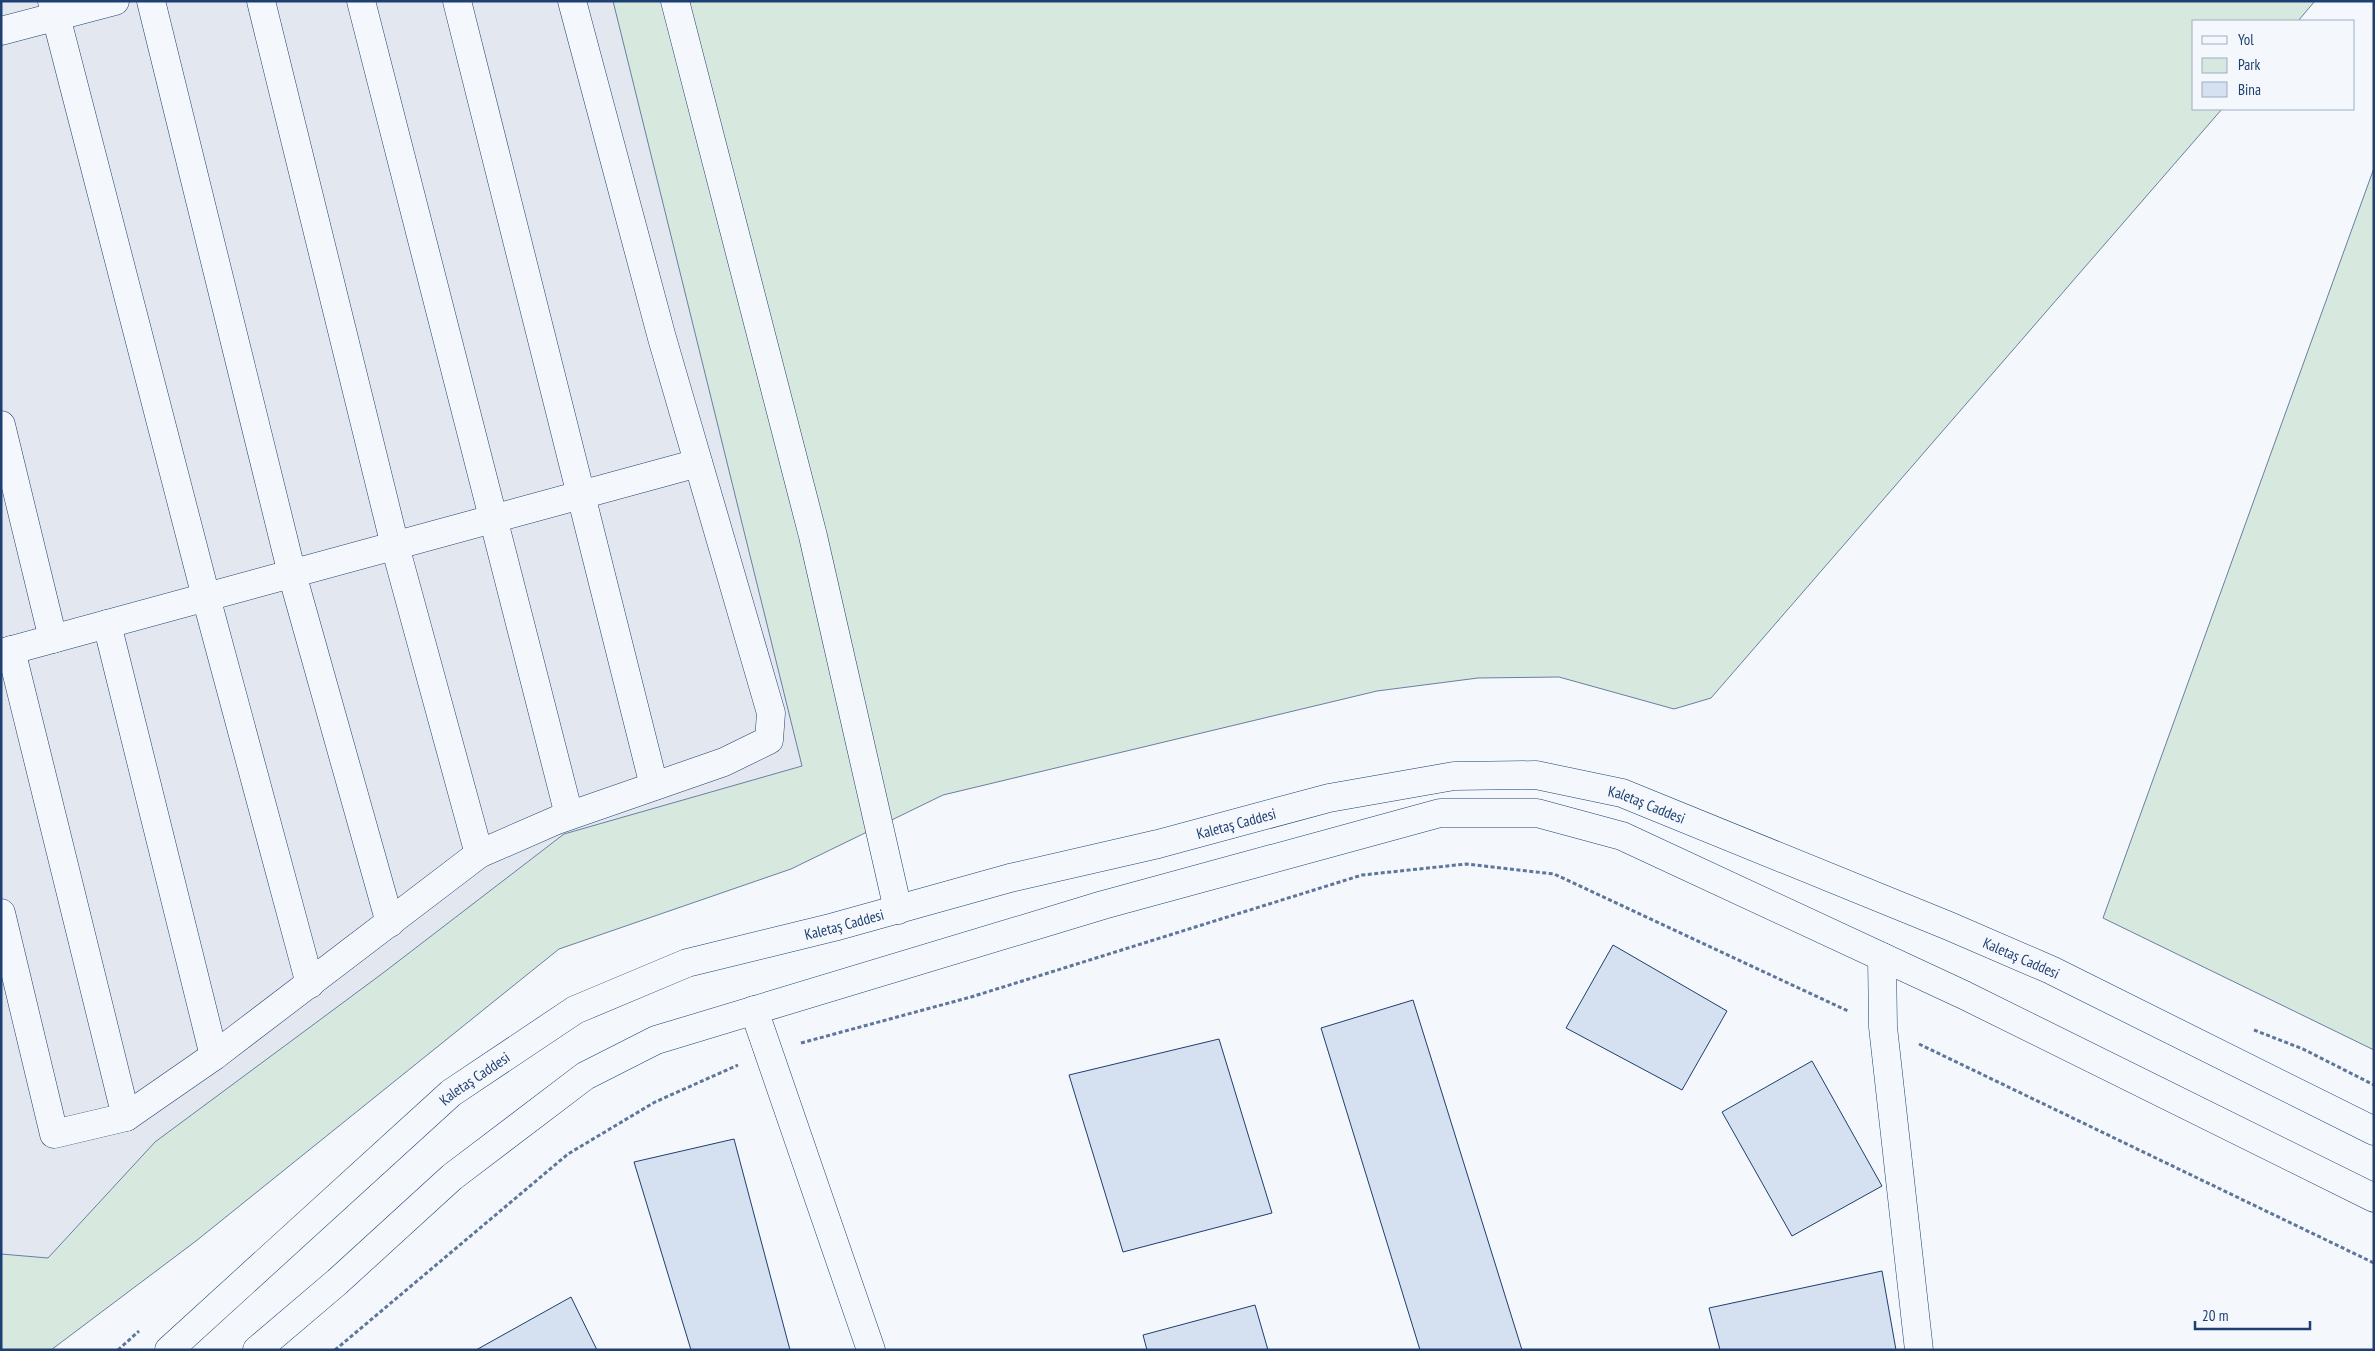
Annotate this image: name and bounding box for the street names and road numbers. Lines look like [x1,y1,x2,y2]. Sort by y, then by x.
street label: Kaletaş Caddesi [1607,781,1688,827]
street label: Kaletaş Caddesi [1194,803,1278,843]
street label: Kaletaş Caddesi [802,904,886,943]
street label: Kaletaş Caddesi [1980,932,2063,982]
street label: Kaletaş Caddesi [435,1047,513,1109]

